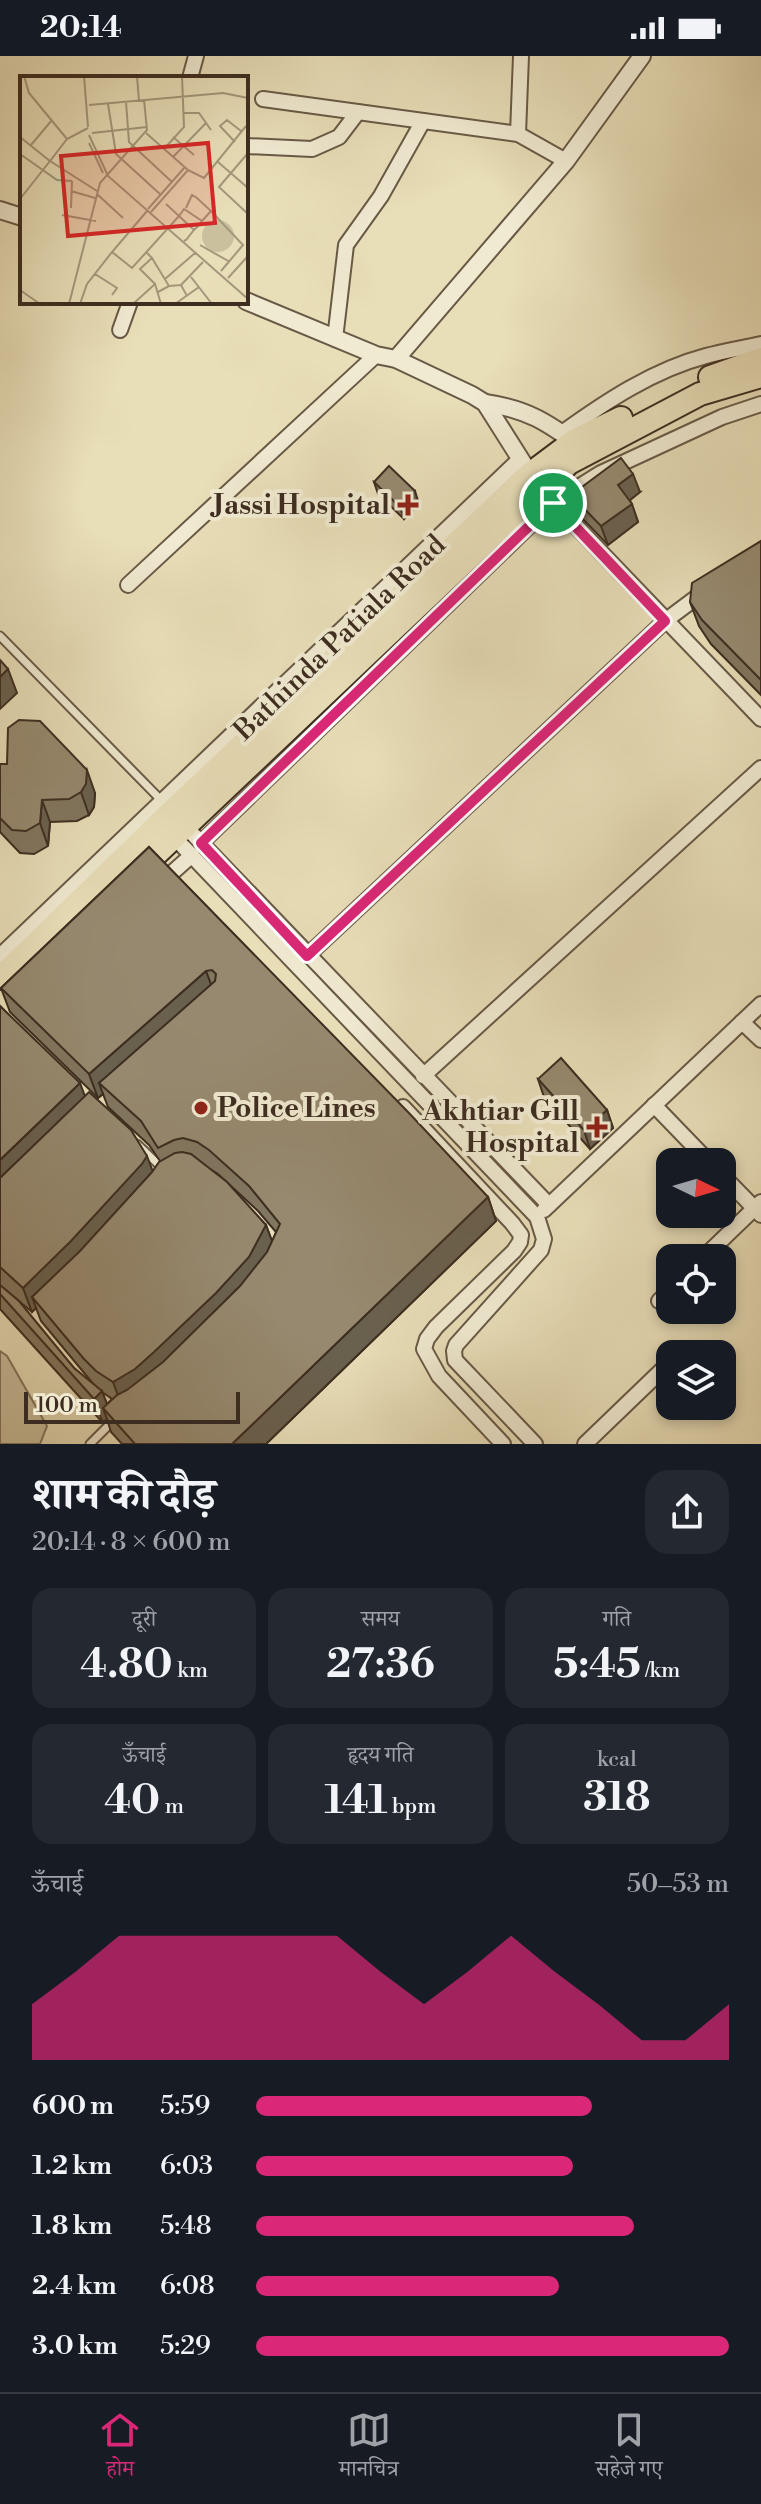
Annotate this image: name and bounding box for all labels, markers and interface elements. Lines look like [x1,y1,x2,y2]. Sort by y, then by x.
text: 20:14 [40,9,122,47]
inset map [20,76,248,304]
pin [519,469,587,537]
icon: arrive [531,481,575,525]
place label: Jassi Hospital [209,488,390,523]
marker: Jassi Hospital [397,494,419,516]
street label: Bathinda Patiala Road [226,528,453,749]
place label: Police Lines [217,1091,376,1126]
place label: Akhtiar Gill Hospital [421,1094,579,1161]
marker: Police Lines [192,1099,210,1117]
marker: Akhtiar Gill Hospital [586,1116,608,1138]
north arrow [656,1148,736,1228]
map controls [656,1148,736,1420]
button: locate [656,1244,736,1324]
button: layers [656,1340,736,1420]
scale bar [24,1388,240,1424]
text: 100 m [36,1392,98,1419]
text: शाम की दौड़ [32,1468,216,1523]
button: share [645,1470,729,1554]
text: 20:14 · 8 × 600 m [32,1526,231,1558]
text: दूरी [132,1606,156,1633]
text: समय [361,1606,400,1633]
text: गति [602,1606,631,1633]
text: 4.80 [80,1640,173,1690]
text: 27:36 [326,1640,435,1690]
text: 5:45 [553,1640,641,1690]
text: km [173,1657,208,1684]
text: /km [641,1657,680,1684]
text: ऊँचाई [122,1742,166,1769]
text: हृदय गति [347,1742,414,1769]
text: kcal [597,1746,637,1773]
text: 318 [583,1773,650,1823]
text: 40 [104,1776,160,1826]
text: 141 [324,1776,387,1826]
text: m [160,1793,184,1820]
text: bpm [387,1793,437,1820]
text: ऊँचाई [32,1868,83,1900]
text: 50–53 m [627,1868,729,1900]
text: 600 m [32,2090,114,2122]
text: 5:59 [160,2090,210,2122]
text: 1.2 km [32,2150,112,2182]
text: 6:03 [160,2150,213,2182]
text: 1.8 km [32,2210,112,2242]
text: 5:48 [160,2210,212,2242]
text: 2.4 km [32,2270,117,2302]
text: 6:08 [160,2270,215,2302]
text: 3.0 km [32,2330,118,2362]
text: 5:29 [160,2330,211,2362]
tab: होम [98,2408,142,2490]
tab: मानचित्र [339,2408,399,2490]
tab: सहेजे गए [595,2408,663,2490]

